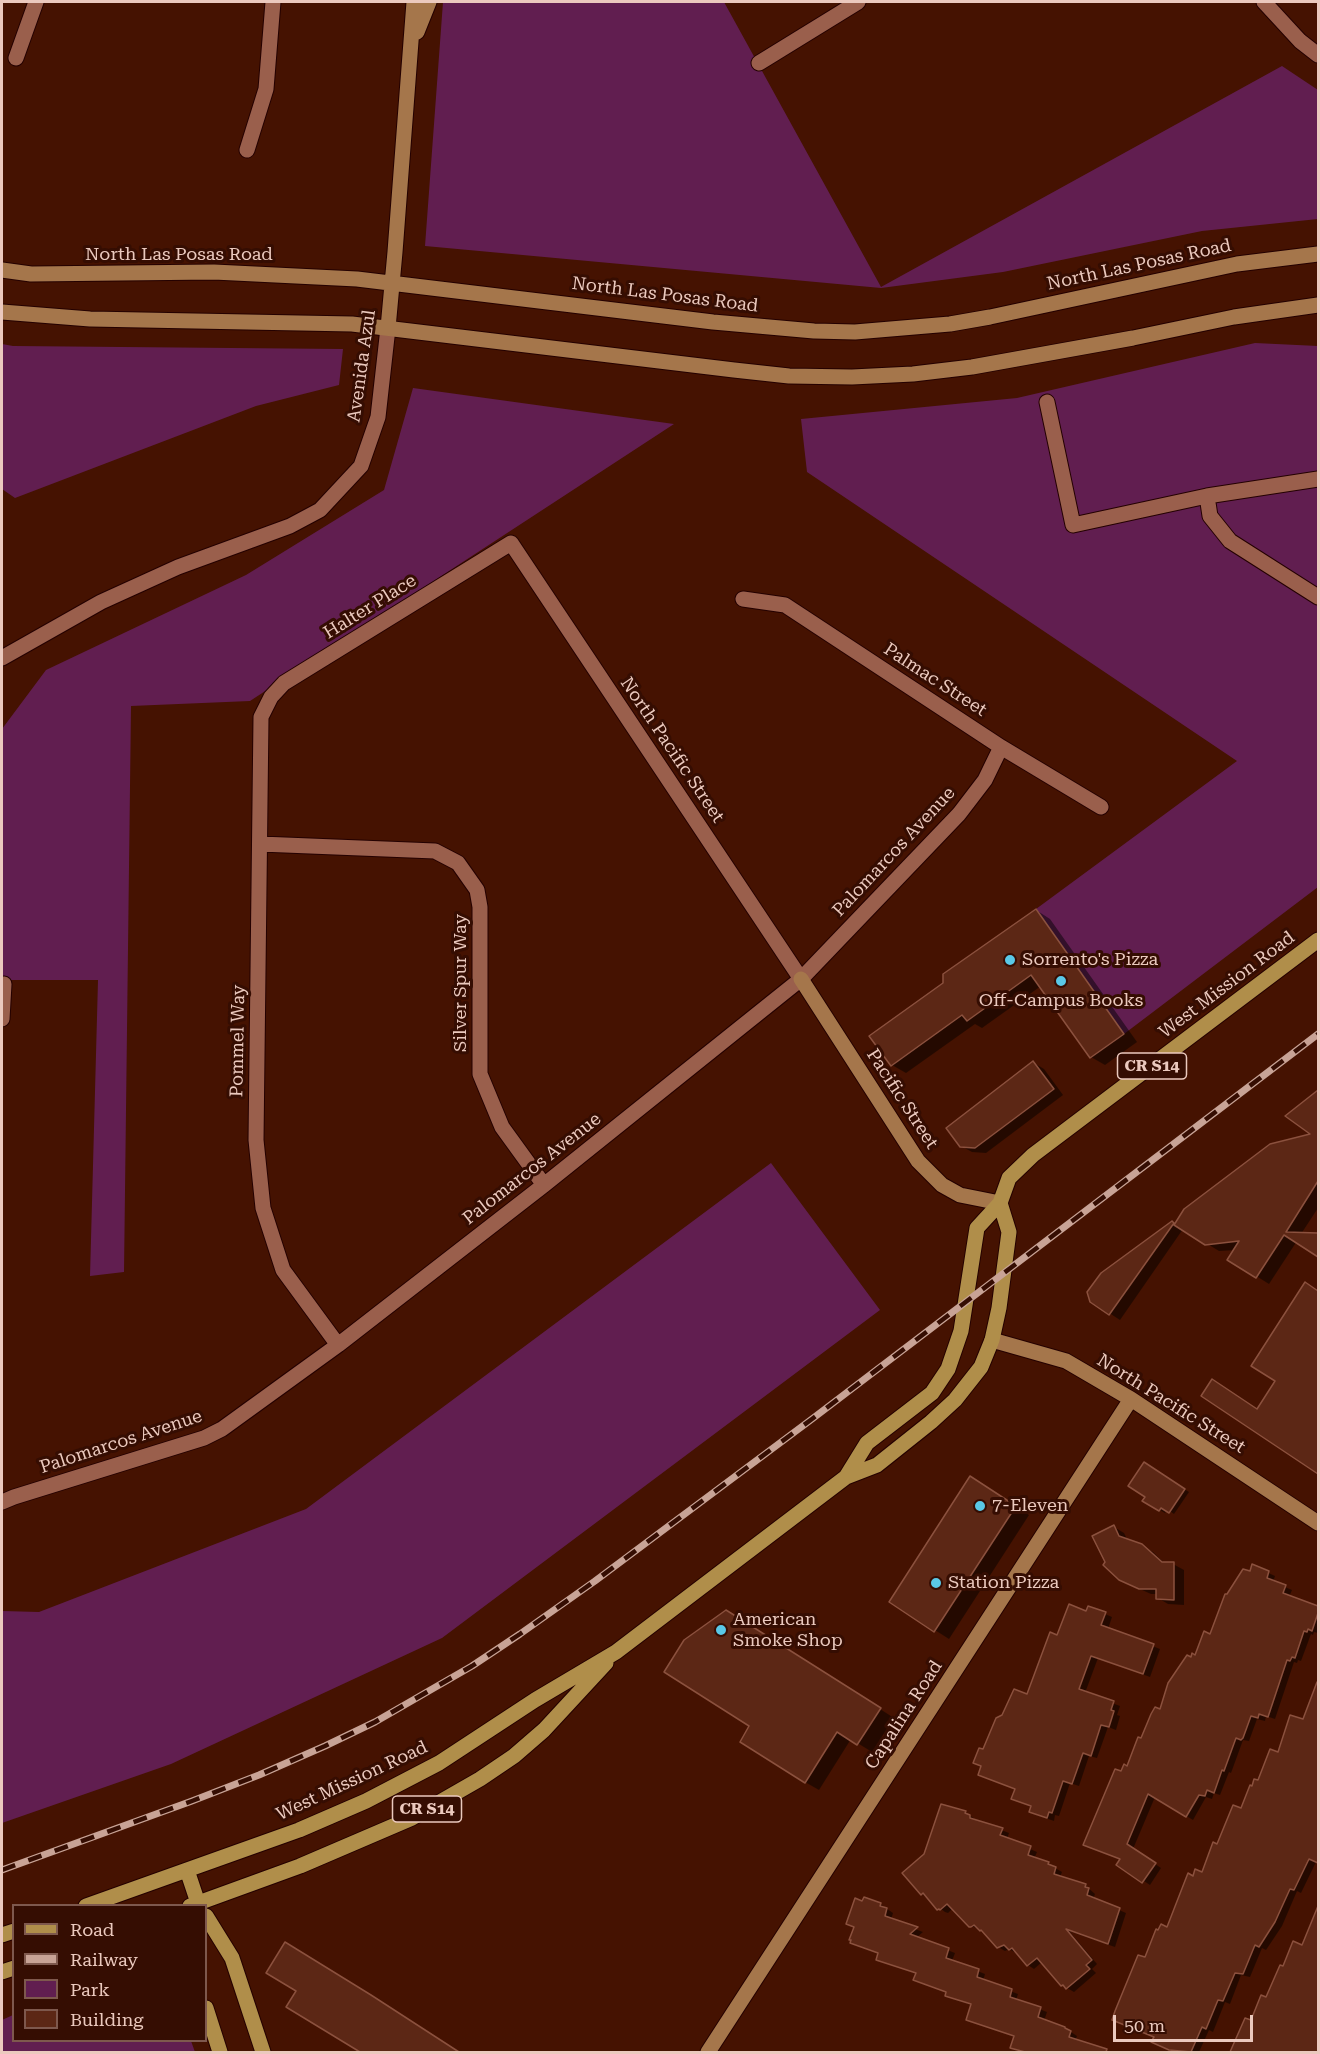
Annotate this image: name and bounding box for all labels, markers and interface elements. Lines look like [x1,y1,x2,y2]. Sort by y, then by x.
street label: North Las Posas Road [1045,235,1233,295]
street label: North Las Posas Road [85,244,273,266]
street label: North Las Posas Road [570,273,760,317]
street label: Avenida Azul [343,308,381,424]
street label: Halter Place [320,570,420,644]
street label: Palmac Street [879,639,991,721]
street label: North Pacific Street [615,673,729,827]
street label: Palomarcos Avenue [828,783,960,921]
street label: Silver Spur Way [450,914,472,1052]
street label: West Mission Road [1155,927,1299,1043]
place label: Sorrento's Pizza [1022,949,1158,971]
marker: Sorrento's Pizza [1003,953,1017,967]
marker: Off-Campus Books [1054,974,1068,988]
street label: Pommel Way [226,985,250,1097]
place label: Off-Campus Books [979,990,1143,1012]
street label: Pacific Street [862,1045,942,1153]
road number: CR S14 [1118,1053,1186,1079]
street label: Palomarcos Avenue [459,1108,605,1230]
street label: North Pacific Street [1093,1350,1249,1458]
street label: Palomarcos Avenue [37,1406,205,1478]
place label: 7-Eleven [992,1495,1068,1517]
marker: 7-Eleven [973,1499,987,1513]
place label: Station Pizza [948,1572,1059,1594]
marker: Station Pizza [929,1576,943,1590]
place label: American Smoke Shop [733,1609,843,1652]
marker: American Smoke Shop [714,1623,728,1637]
street label: Capalina Road [861,1657,947,1773]
street label: West Mission Road [273,1736,431,1826]
road number: CR S14 [392,1796,462,1822]
legend [12,1904,207,2042]
text: Road [70,1919,114,1940]
text: Railway [70,1949,138,1970]
text: Park [70,1979,110,2000]
scale bar [1116,2003,1256,2041]
text: Building [70,2009,144,2030]
text: 50 m [1124,2015,1165,2036]

